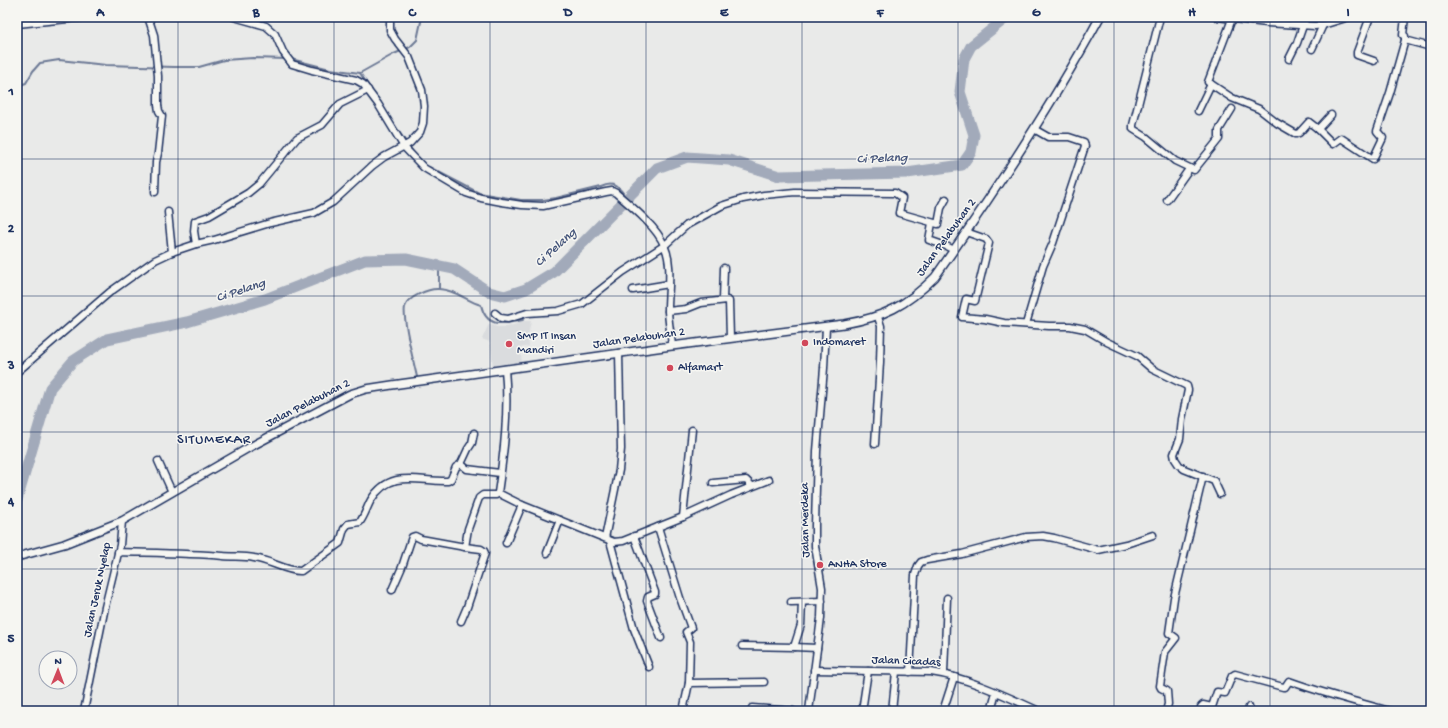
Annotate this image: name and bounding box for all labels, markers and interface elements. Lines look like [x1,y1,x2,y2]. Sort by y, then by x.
text: A [95,6,105,21]
text: B [252,6,261,21]
text: C [407,6,417,21]
text: D [563,6,573,21]
text: E [720,6,729,21]
text: F [876,6,885,21]
text: G [1032,6,1041,21]
text: H [1188,6,1196,21]
text: I [1346,6,1350,21]
text: 1 [7,85,14,100]
water label: Ci Pelang [857,151,909,167]
street label: Jalan Pelabuhan 2 [914,196,980,280]
text: 2 [8,222,15,237]
water label: Ci Pelang [532,224,581,270]
water label: Ci Pelang [215,276,269,306]
street label: Jalan Pelabuhan 2 [592,326,686,352]
place label: SMP IT Insan Mandiri [517,330,576,358]
place label: Indomaret [813,336,866,350]
marker: Indomaret [800,338,810,348]
marker: SMP IT Insan Mandiri [504,339,514,349]
text: 3 [7,359,15,374]
place label: Alfamart [678,361,723,375]
marker: Alfamart [665,363,675,373]
street label: Jalan Pelabuhan 2 [264,377,352,431]
district label: SITUMEKAR [177,432,251,449]
street label: Jalan Merdeka [798,482,814,558]
text: 4 [7,495,15,510]
street label: Jalan Jeruk Nyelap [81,541,115,639]
place label: ANHA Store [828,558,888,572]
marker: ANHA Store [815,560,825,570]
text: 5 [8,632,15,647]
north arrow [38,650,78,690]
street label: Jalan Cicadas [871,654,941,670]
text: N [54,656,62,668]

